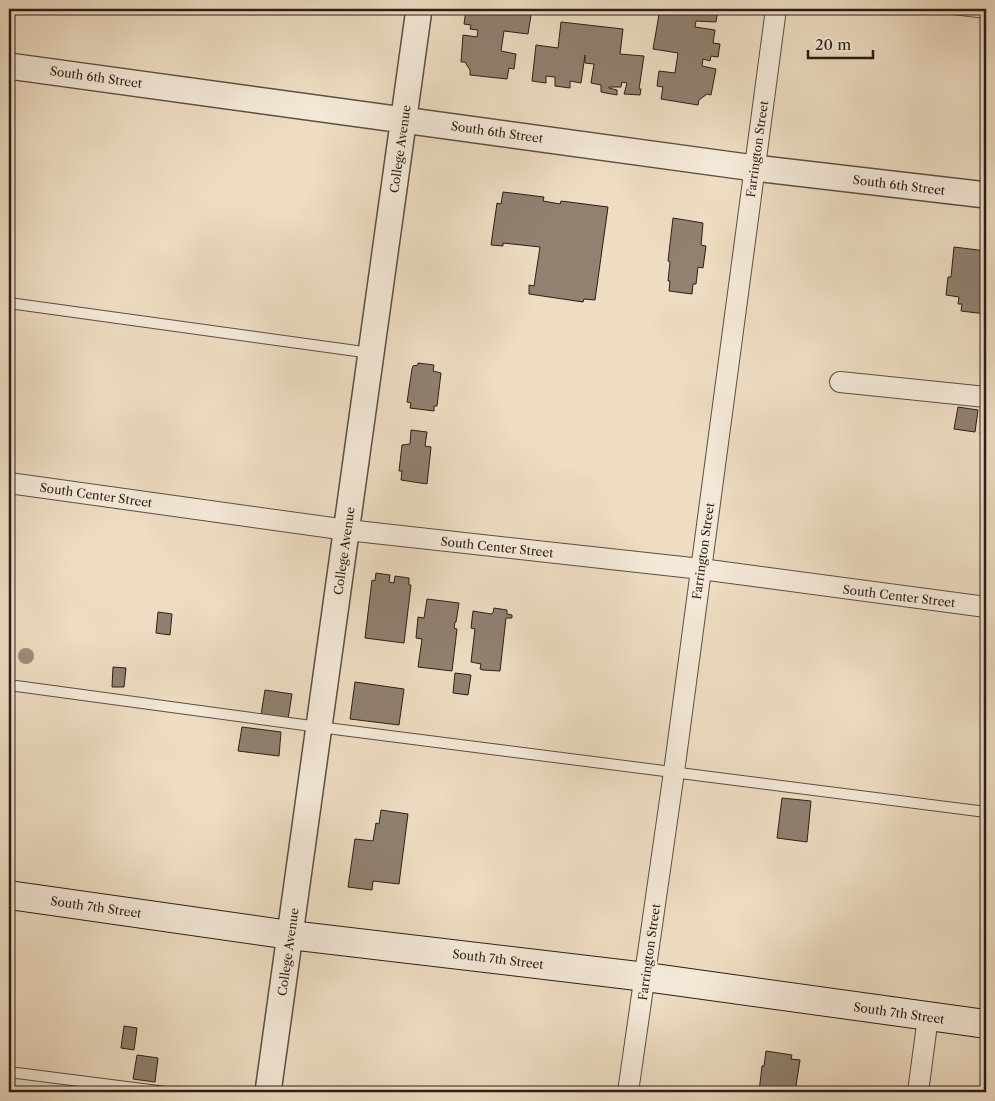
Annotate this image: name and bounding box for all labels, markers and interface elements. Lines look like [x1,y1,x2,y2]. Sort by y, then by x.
scale bar [808,28,872,60]
text: 20 m [815,35,851,54]
street label: South 6th Street [49,63,144,91]
street label: Farrington Street [743,99,771,198]
street label: College Avenue [386,104,414,194]
street label: South 6th Street [450,118,545,146]
street label: South 6th Street [852,172,947,198]
street label: South Center Street [39,480,154,510]
street label: Farrington Street [689,501,717,600]
street label: College Avenue [330,506,358,596]
street label: South Center Street [440,534,555,560]
street label: South Center Street [842,582,957,610]
street label: South 7th Street [50,893,143,921]
street label: Farrington Street [635,902,663,1001]
street label: College Avenue [274,907,302,997]
street label: South 7th Street [452,946,545,972]
street label: South 7th Street [853,999,946,1027]

